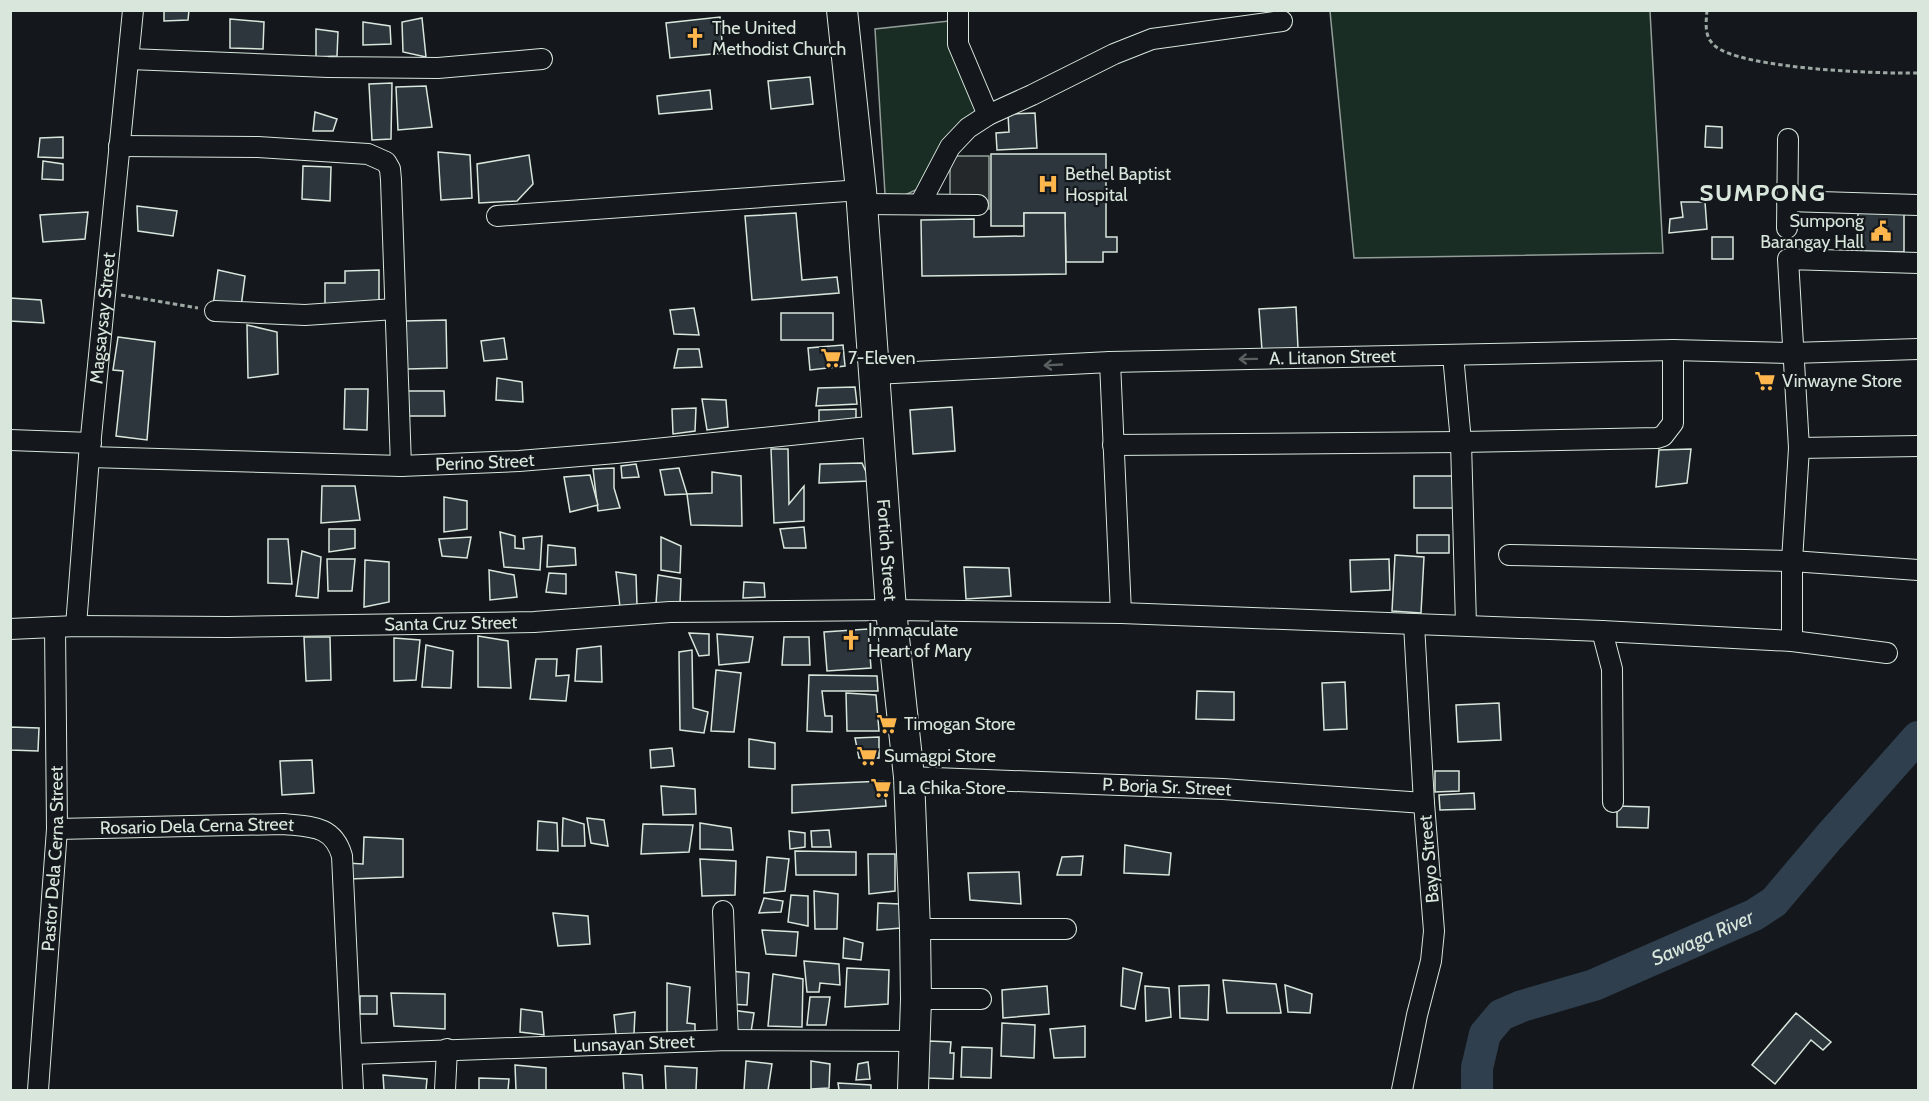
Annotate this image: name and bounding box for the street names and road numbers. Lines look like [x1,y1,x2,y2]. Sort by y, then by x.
street label: Magsaysay Street [85,251,120,385]
street label: A. Litanon Street [1269,345,1396,370]
street label: Perino Street [435,449,535,476]
street label: Fortich Street [872,498,901,602]
street label: Santa Cruz Street [384,611,517,635]
street label: Pastor Dela Cerna Street [37,766,68,952]
street label: P. Borja Sr. Street [1102,773,1232,801]
street label: Rosario Dela Cerna Street [100,813,295,839]
street label: Bayo Street [1414,814,1444,904]
street label: Lunsayan Street [572,1030,695,1057]

